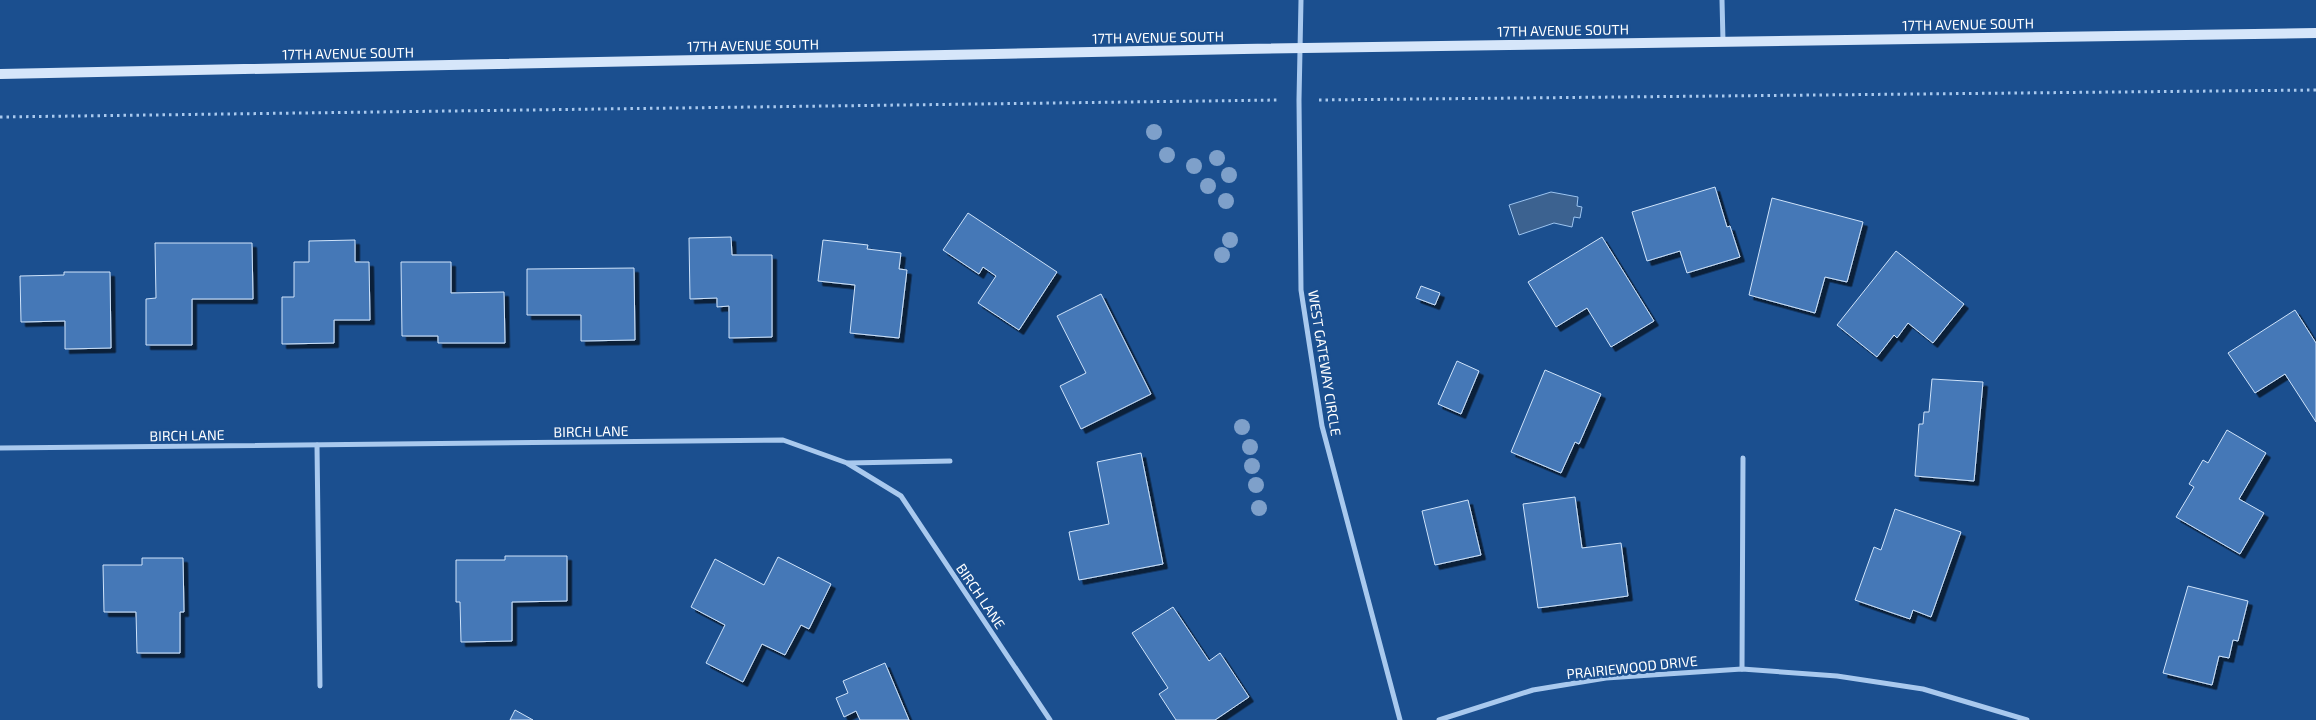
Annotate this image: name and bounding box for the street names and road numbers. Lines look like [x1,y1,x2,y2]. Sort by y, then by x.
street label: 17TH AVENUE SOUTH [1902,14,2034,34]
street label: 17TH AVENUE SOUTH [1497,20,1629,40]
street label: 17TH AVENUE SOUTH [1092,27,1224,47]
street label: 17TH AVENUE SOUTH [687,35,819,55]
street label: 17TH AVENUE SOUTH [282,43,414,63]
street label: WEST GATEWAY CIRCLE [1305,289,1345,437]
street label: BIRCH LANE [553,422,629,440]
street label: BIRCH LANE [149,426,225,444]
street label: BIRCH LANE [953,560,1009,632]
street label: PRAIRIEWOOD DRIVE [1566,652,1699,682]

